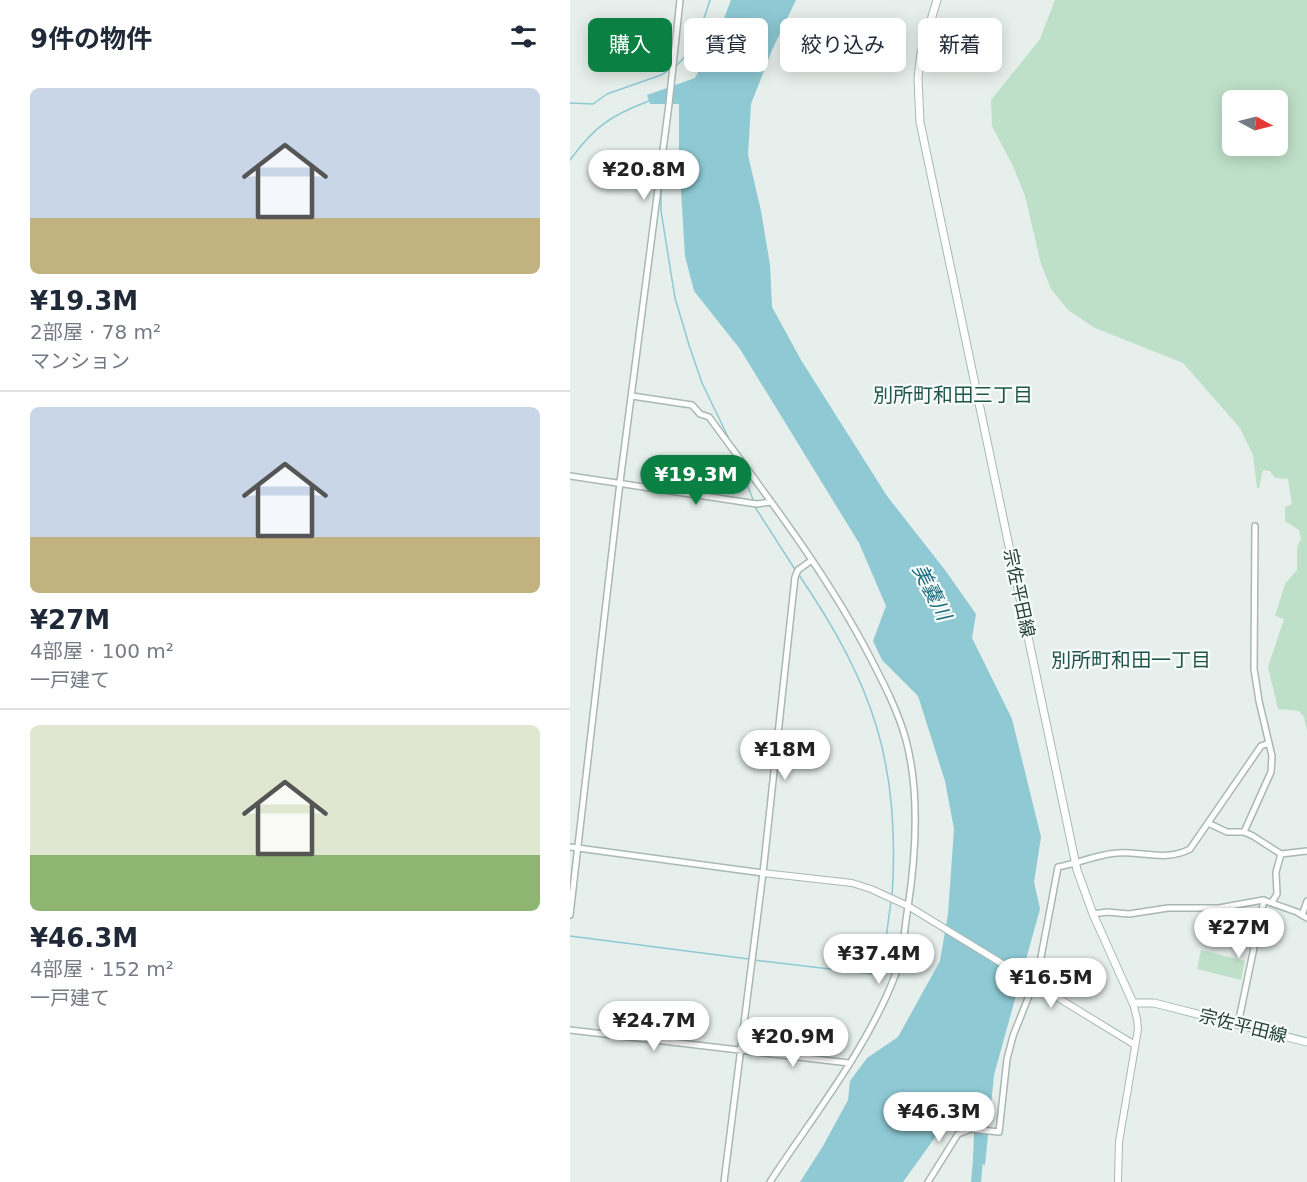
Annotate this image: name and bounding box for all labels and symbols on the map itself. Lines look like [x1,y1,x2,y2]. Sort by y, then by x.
north arrow [1222,90,1288,156]
pin: ¥20.8M [595,150,693,201]
district label: 別所町和田三丁目 [873,383,1033,407]
pin: ¥19.3M [647,455,745,506]
street label: 宗佐平田線 [1000,547,1039,639]
water label: 美嚢川 [908,560,957,626]
district label: 別所町和田一丁目 [1051,648,1211,672]
pin: ¥18M [749,730,821,781]
pin: ¥27M [1203,908,1275,959]
pin: ¥37.4M [830,934,928,985]
pin: ¥16.5M [1002,958,1100,1009]
pin: ¥24.7M [605,1001,703,1052]
street label: 宗佐平田線 [1197,1004,1289,1047]
pin: ¥20.9M [744,1017,842,1068]
pin: ¥46.3M [890,1092,988,1143]

